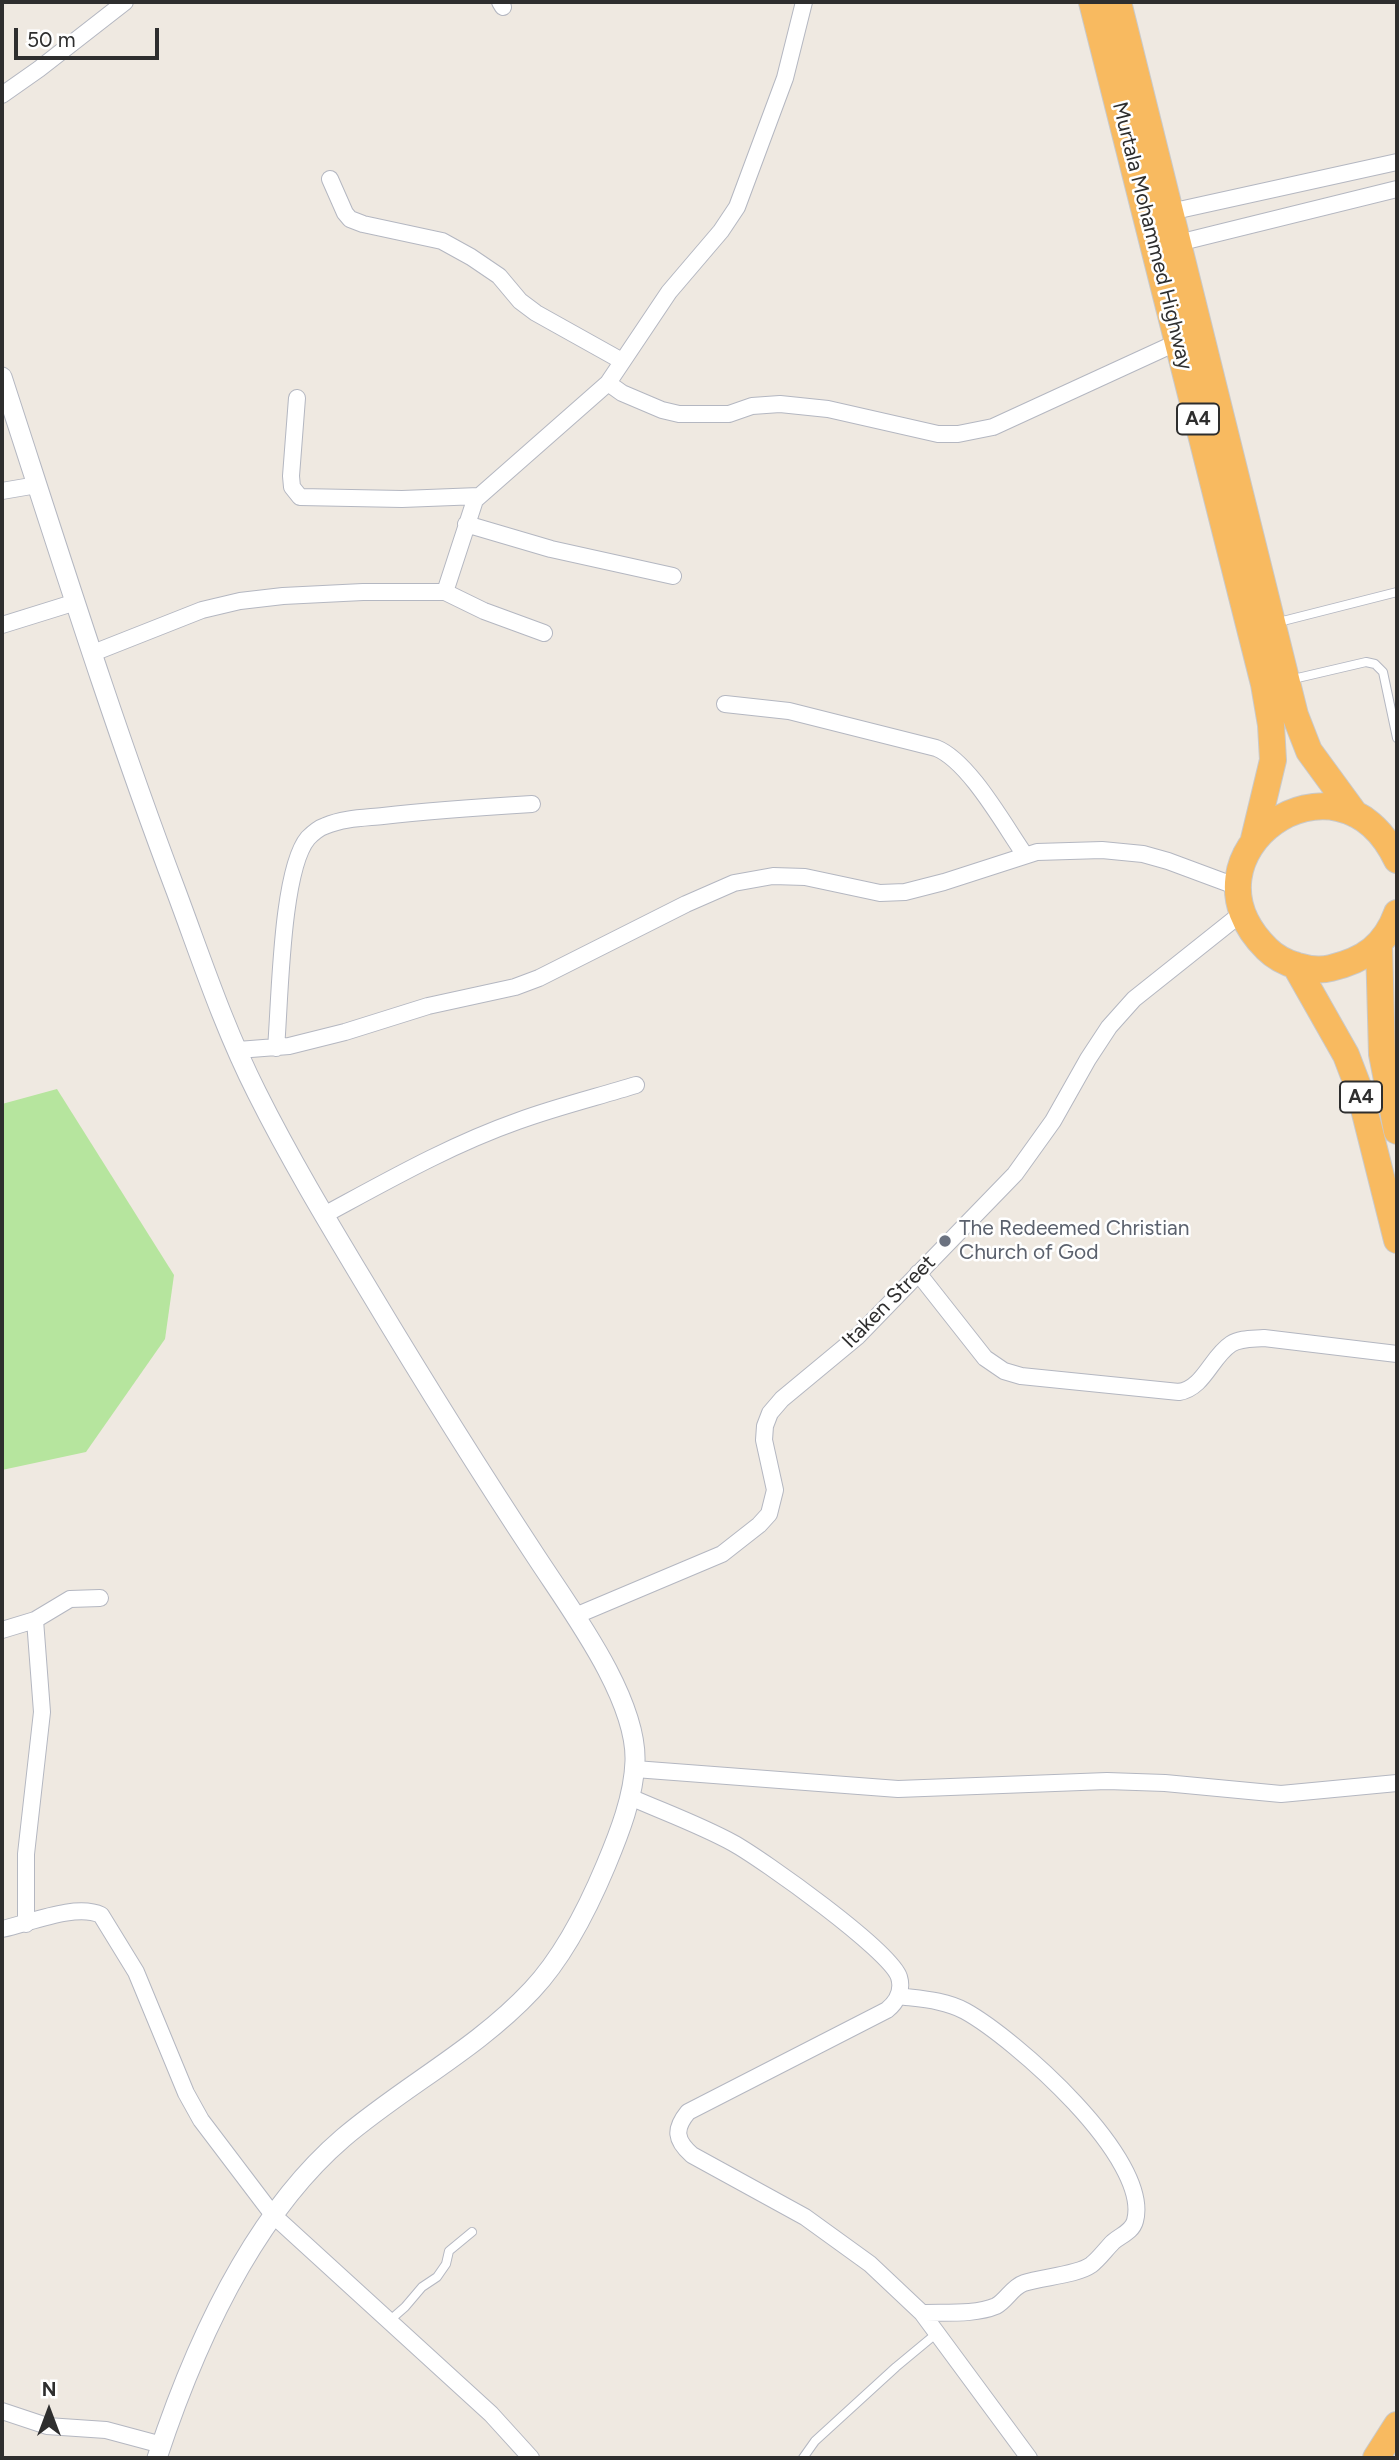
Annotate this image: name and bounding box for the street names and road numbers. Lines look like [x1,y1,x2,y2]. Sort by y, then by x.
street label: Murtala Mohammed Highway [1106,99,1198,373]
road number: A4 [1177,404,1219,434]
road number: A4 [1340,1082,1382,1112]
street label: Itaken Street [837,1250,941,1354]

